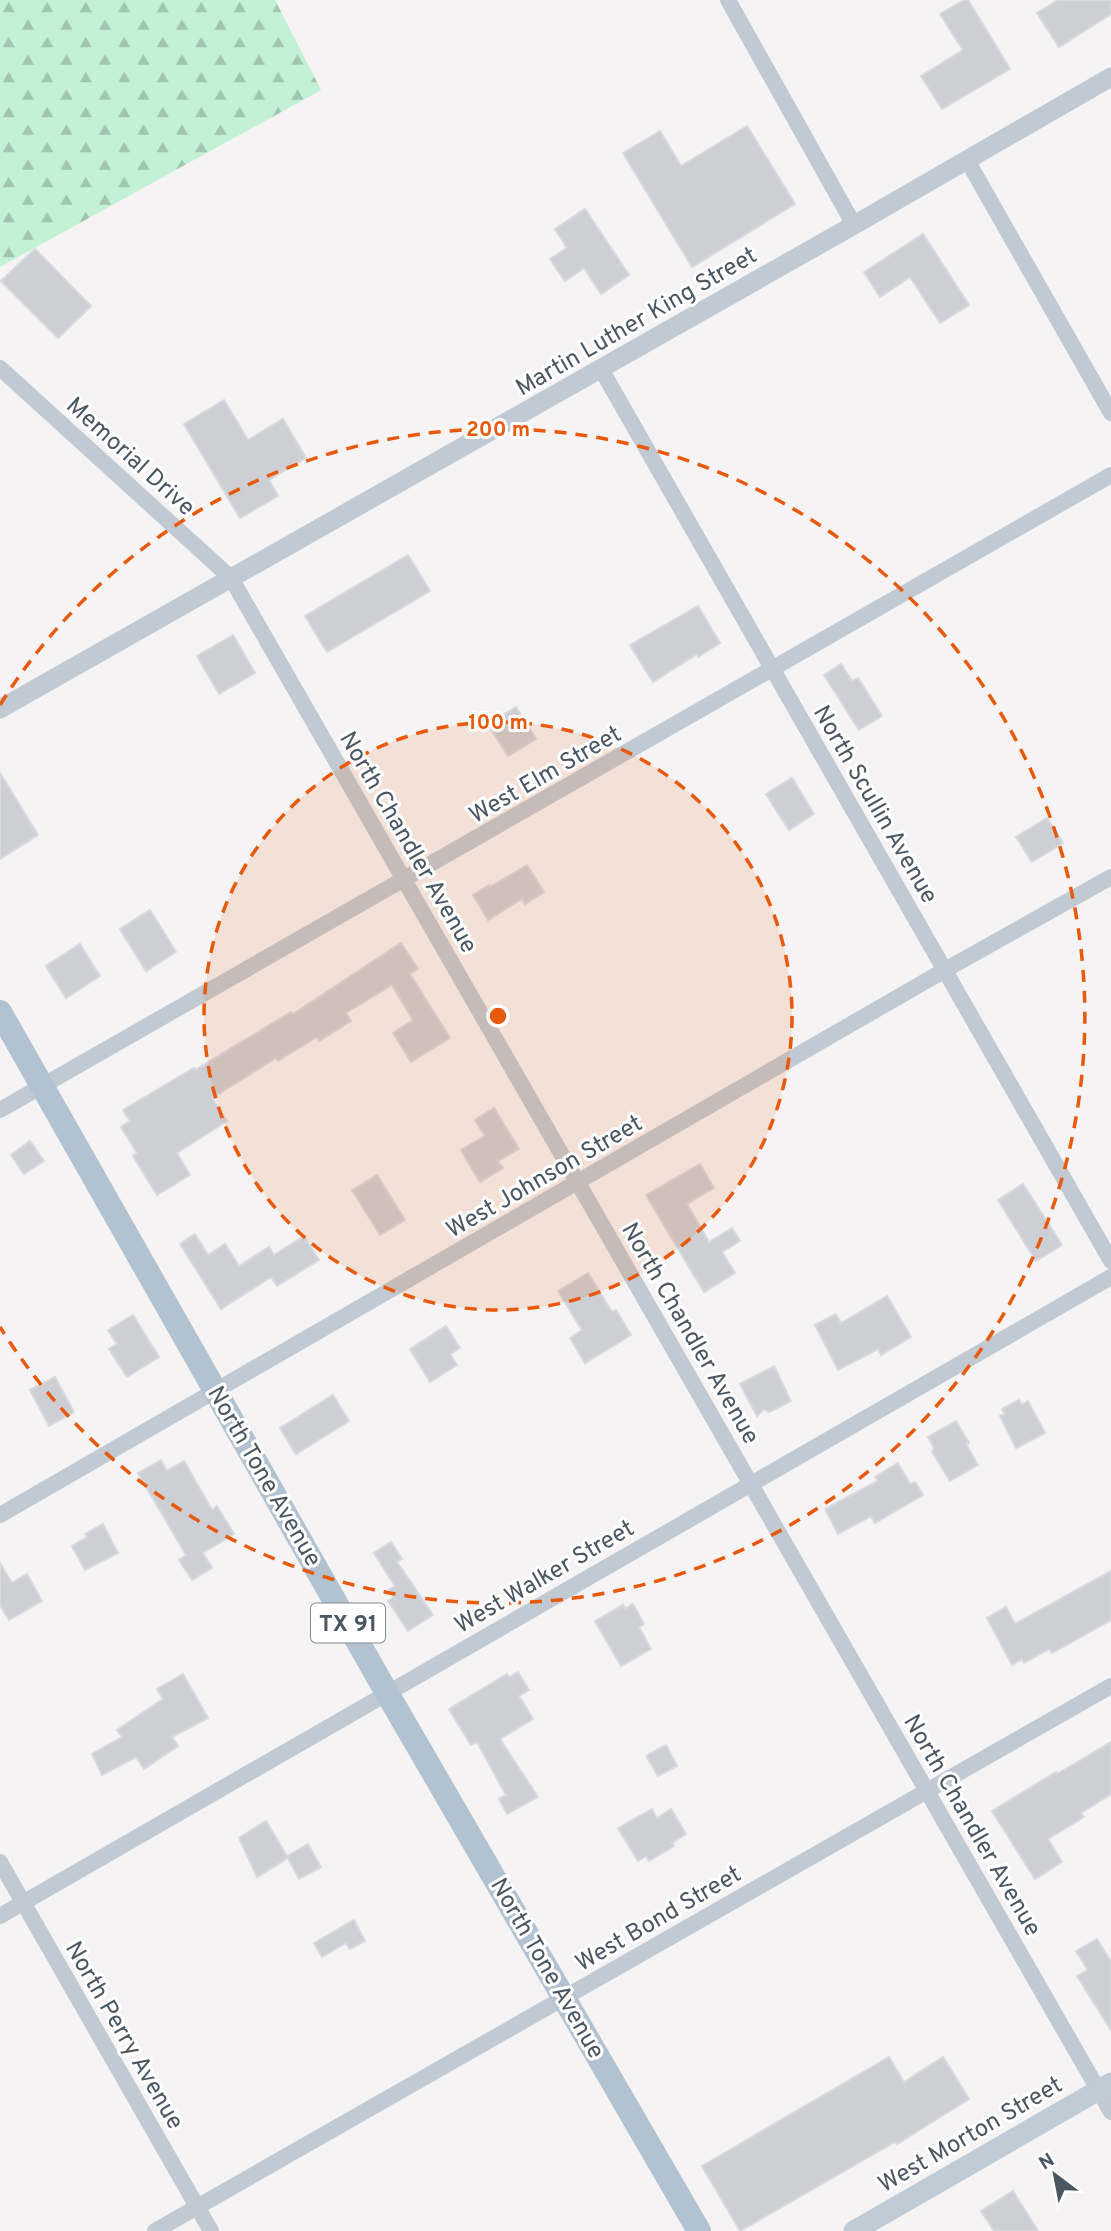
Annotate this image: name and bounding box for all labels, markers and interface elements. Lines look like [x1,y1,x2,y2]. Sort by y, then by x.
street label: Martin Luther King Street [511,241,763,404]
street label: Memorial Drive [59,392,200,523]
text: 200 m [466,417,530,444]
street label: North Scullin Avenue [805,700,943,910]
text: 100 m [468,710,528,737]
street label: West Elm Street [465,720,627,831]
street label: North Chandler Avenue [332,727,483,959]
centre of rings [486,1004,510,1028]
street label: West Johnson Street [442,1109,648,1246]
street label: North Chandler Avenue [614,1218,765,1450]
street label: North Tone Avenue [199,1381,327,1573]
street label: West Walker Street [450,1514,640,1641]
road number: TX 91 [311,1604,385,1642]
street label: North Chandler Avenue [896,1710,1047,1942]
street label: West Bond Street [571,1860,747,1979]
street label: North Tone Avenue [482,1873,610,2065]
street label: North Perry Avenue [57,1936,189,2136]
street label: West Morton Street [874,2071,1068,2201]
north arrow [1020,2140,1090,2210]
text: N [1035,2148,1059,2176]

